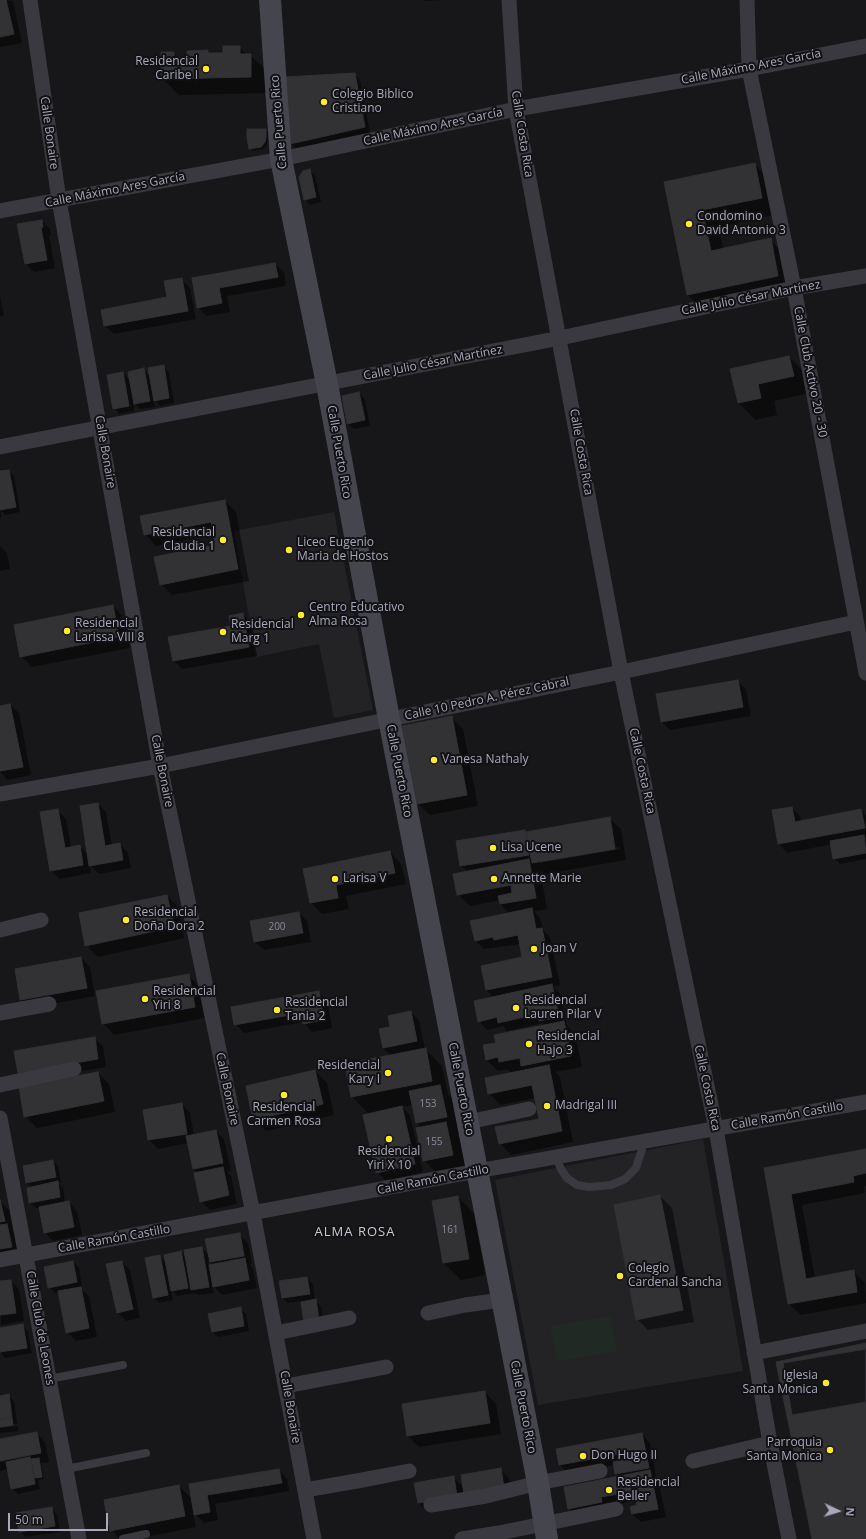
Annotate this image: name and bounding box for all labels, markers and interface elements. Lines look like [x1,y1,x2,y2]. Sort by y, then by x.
street label: Calle Máximo Ares García [680,46,822,88]
place label: Residencial Caribe I [135,55,198,83]
marker: Residencial Caribe I [201,64,211,74]
street label: Calle Puerto Rico [268,74,290,170]
place label: Colegio Biblico Cristiano [332,88,414,116]
street label: Calle Costa Rica [508,90,536,178]
street label: Calle Bonaire [37,95,61,171]
marker: Colegio Biblico Cristiano [319,97,329,107]
street label: Calle Máximo Ares García [362,105,504,149]
street label: Calle Máximo Ares García [44,169,186,211]
place label: Condomino David Antonio 3 [697,210,786,238]
marker: Condomino David Antonio 3 [684,219,694,229]
street label: Calle Julio César Martínez [680,277,822,319]
street label: Calle Club Activo 20 - 30 [790,305,830,439]
street label: Calle Julio César Martínez [362,342,504,384]
street label: Calle Puerto Rico [324,404,354,500]
street label: Calle Costa Rica [566,408,596,496]
street label: Calle Bonaire [92,414,118,490]
place label: Residencial Claudia 1 [152,526,215,554]
marker: Residencial Claudia 1 [218,535,228,545]
place label: Liceo Eugenio Maria de Hostos [297,536,388,564]
marker: Liceo Eugenio Maria de Hostos [284,545,294,555]
place label: Centro Educativo Alma Rosa [309,601,404,629]
marker: Centro Educativo Alma Rosa [296,610,306,620]
place label: Residencial Larissa VIII 8 [75,617,144,645]
place label: Residencial Marg 1 [231,618,294,646]
marker: Residencial Larissa VIII 8 [62,626,72,636]
marker: Residencial Marg 1 [218,627,228,637]
street label: Calle 10 Pedro A. Pérez Cabral [403,675,571,723]
street label: Calle Puerto Rico [383,723,415,819]
street label: Calle Costa Rica [626,727,658,815]
street label: Calle Bonaire [148,733,176,809]
place label: Vanesa Nathaly [442,753,528,767]
marker: Vanesa Nathaly [429,755,439,765]
place label: Lisa Ucene [501,841,561,855]
marker: Lisa Ucene [488,843,498,853]
place label: Larisa V [343,872,387,886]
place label: Annette Marie [502,872,582,886]
marker: Larisa V [330,874,340,884]
marker: Annette Marie [489,874,499,884]
place label: Residencial Doña Dora 2 [134,906,205,934]
marker: Residencial Doña Dora 2 [121,915,131,925]
house number: 200 [268,921,286,933]
place label: Joan V [542,942,577,956]
marker: Joan V [529,944,539,954]
place label: Residencial Yiri 8 [153,985,216,1013]
marker: Residencial Yiri 8 [140,994,150,1004]
place label: Residencial Lauren Pilar V [524,994,602,1022]
place label: Residencial Tania 2 [285,996,348,1024]
marker: Residencial Lauren Pilar V [511,1003,521,1013]
marker: Residencial Tania 2 [272,1005,282,1015]
place label: Residencial Hajo 3 [537,1030,600,1058]
marker: Residencial Hajo 3 [524,1039,534,1049]
street label: Calle Puerto Rico [445,1041,477,1137]
street label: Calle Costa Rica [691,1044,723,1132]
street label: Calle Bonaire [212,1051,242,1127]
place label: Residencial Kary I [317,1059,380,1087]
marker: Residencial Kary I [383,1068,393,1078]
marker: Residencial Carmen Rosa [279,1090,289,1100]
house number: 153 [419,1098,437,1110]
place label: Madrigal III [555,1099,617,1113]
street label: Calle Ramón Castillo [730,1099,844,1133]
place label: Residencial Carmen Rosa [247,1101,321,1129]
marker: Madrigal III [542,1101,552,1111]
marker: Residencial Yiri X 10 [384,1134,394,1144]
house number: 155 [425,1136,443,1148]
place label: Residencial Yiri X 10 [358,1145,420,1173]
street label: Calle Ramón Castillo [376,1162,490,1198]
street label: Calle Ramón Castillo [57,1222,171,1256]
district label: ALMA ROSA [315,1224,395,1240]
house number: 161 [441,1224,459,1236]
place label: Colegio Cardenal Sancha [628,1262,722,1290]
street label: Calle Club de Leones [23,1270,57,1386]
marker: Colegio Cardenal Sancha [615,1271,625,1281]
street label: Calle Puerto Rico [507,1359,539,1455]
street label: Calle Bonaire [277,1369,303,1445]
place label: Iglesia Santa Monica [743,1369,818,1397]
marker: Iglesia Santa Monica [821,1378,831,1388]
place label: Parroquia Santa Monica [747,1436,822,1464]
marker: Parroquia Santa Monica [825,1445,835,1455]
place label: Don Hugo II [591,1449,657,1463]
marker: Don Hugo II [578,1451,588,1461]
place label: Residencial Beller [617,1476,680,1504]
marker: Residencial Beller [604,1485,614,1495]
north arrow [818,1491,858,1531]
scale bar [10,1505,110,1531]
text: N [843,1507,858,1517]
text: 50 m [15,1511,43,1528]

